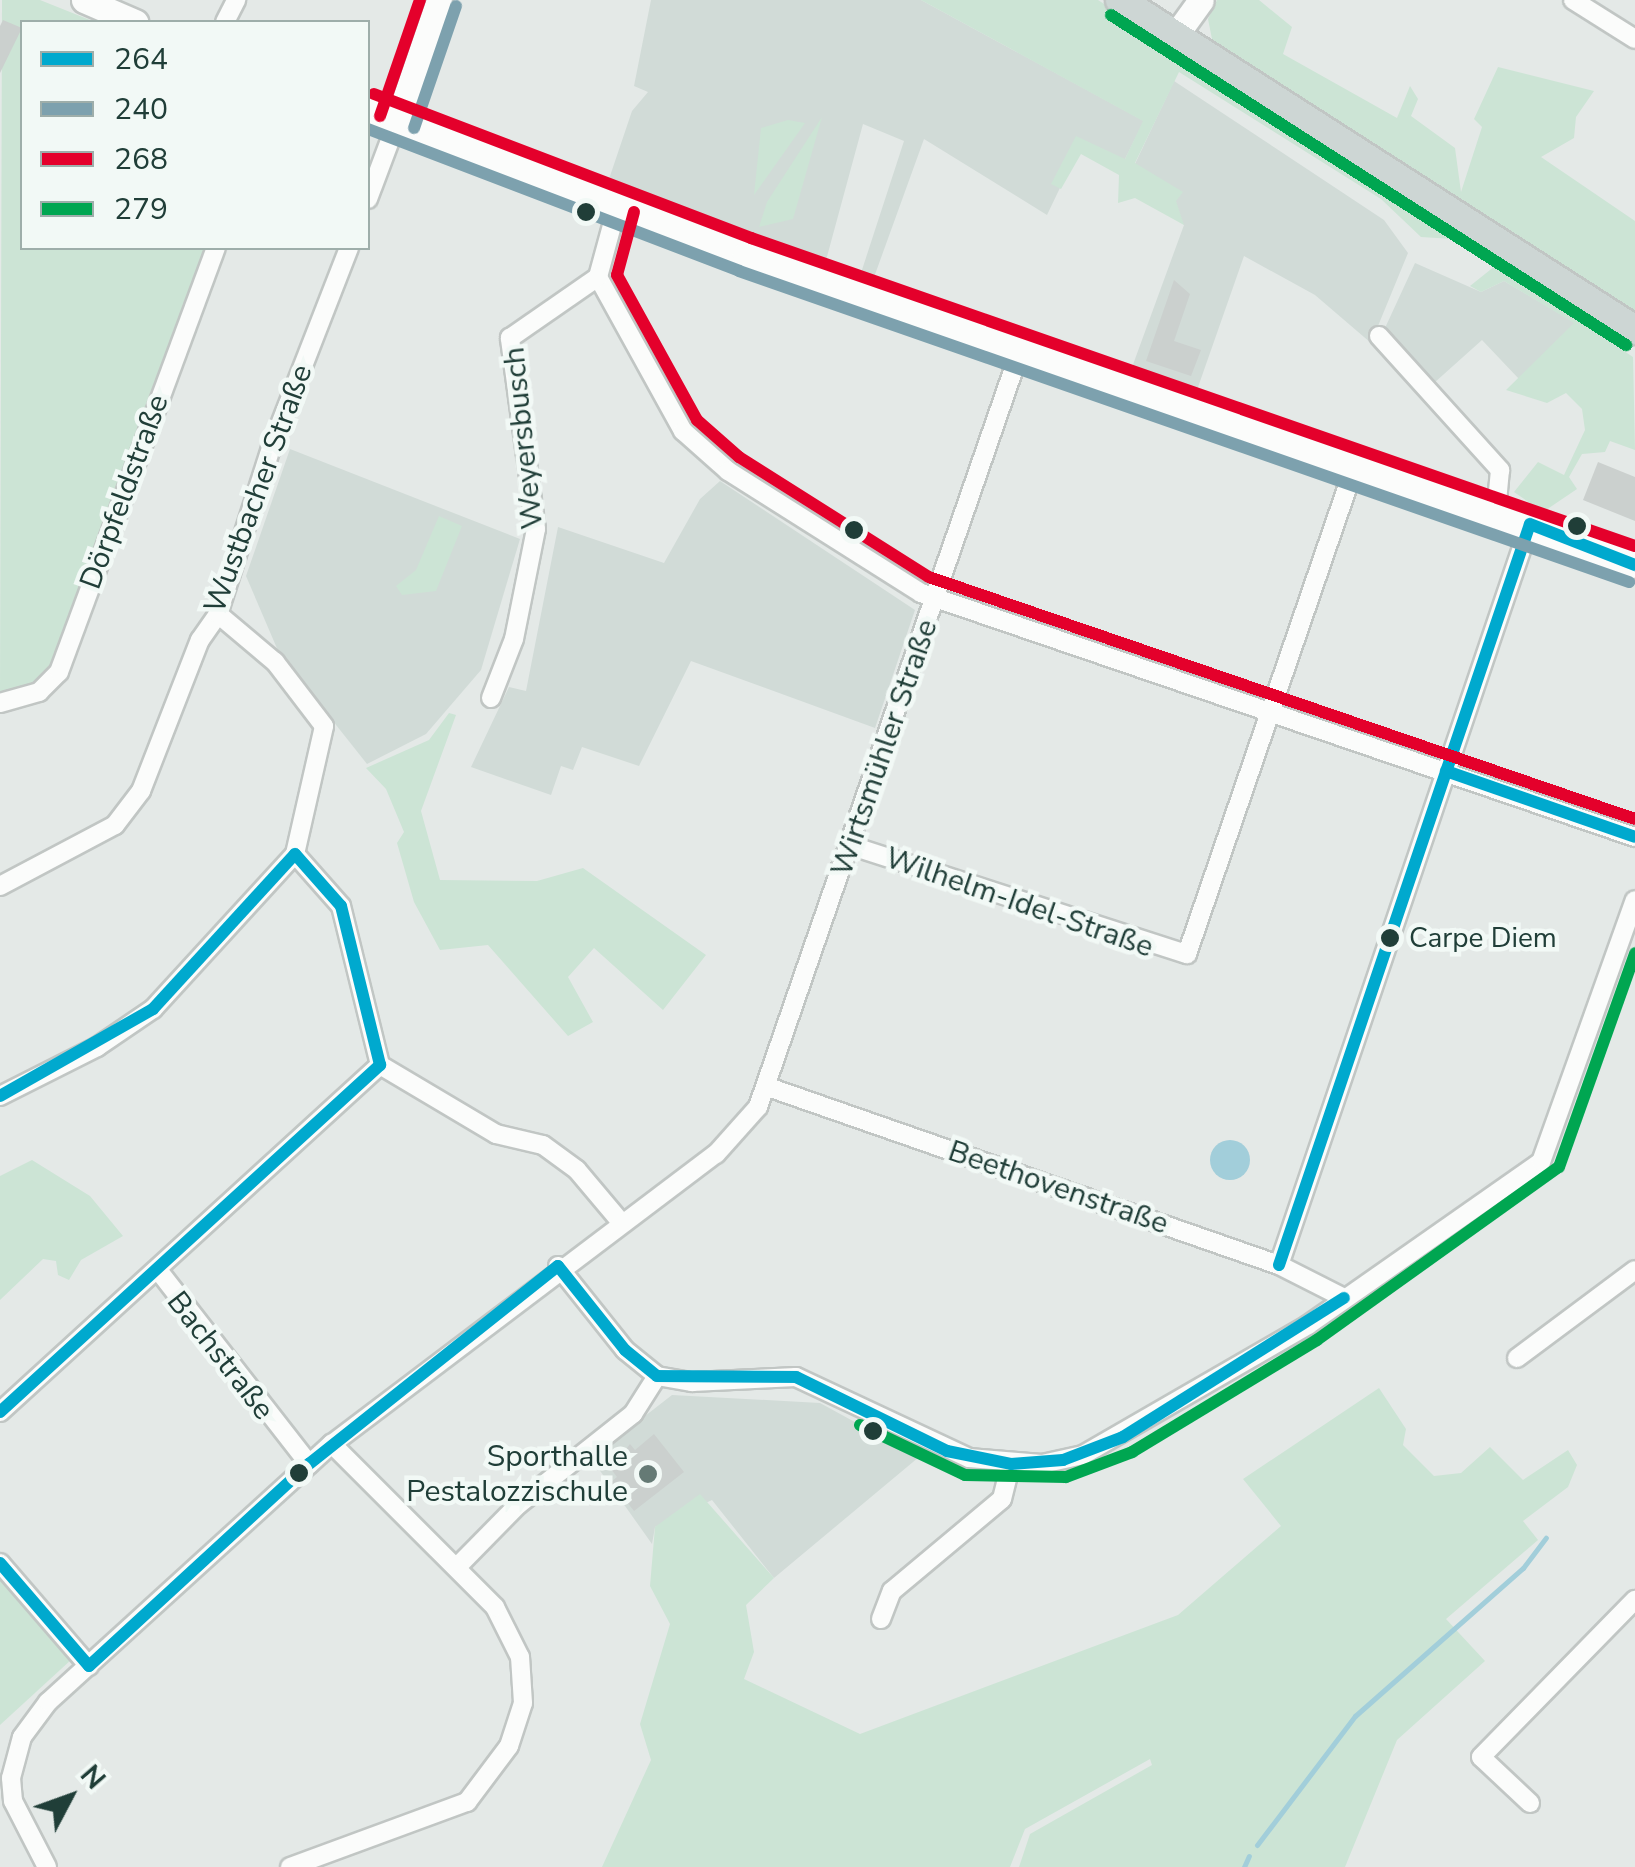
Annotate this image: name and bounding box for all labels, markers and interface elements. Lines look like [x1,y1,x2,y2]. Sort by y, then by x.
legend [20,20,370,250]
text: 264 [114,39,168,80]
text: 240 [114,89,168,130]
text: 268 [114,139,168,180]
text: 279 [114,189,168,230]
unlabelled marker [576,202,596,222]
street label: Weyersbusch [497,345,551,531]
street label: Wustbacher Straße [197,360,321,618]
street label: Dörpfeldstraße [73,390,177,594]
unlabelled marker [1567,516,1587,536]
unlabelled marker [844,520,864,540]
street label: Wirtsmühler Straße [824,615,946,881]
street label: Wilhelm-Idel-Straße [880,840,1158,966]
place label: Carpe Diem [1409,921,1557,955]
marker: Carpe Diem [1380,928,1400,948]
street label: Beethovenstraße [943,1134,1173,1242]
street label: Bachstraße [159,1285,281,1427]
unlabelled marker [863,1421,883,1441]
place label: Sporthalle Pestalozzischule [406,1439,628,1510]
unlabelled marker [289,1463,309,1483]
marker: Sporthalle Pestalozzischule [637,1463,659,1485]
north arrow [20,1747,120,1847]
text: N [71,1757,114,1798]

